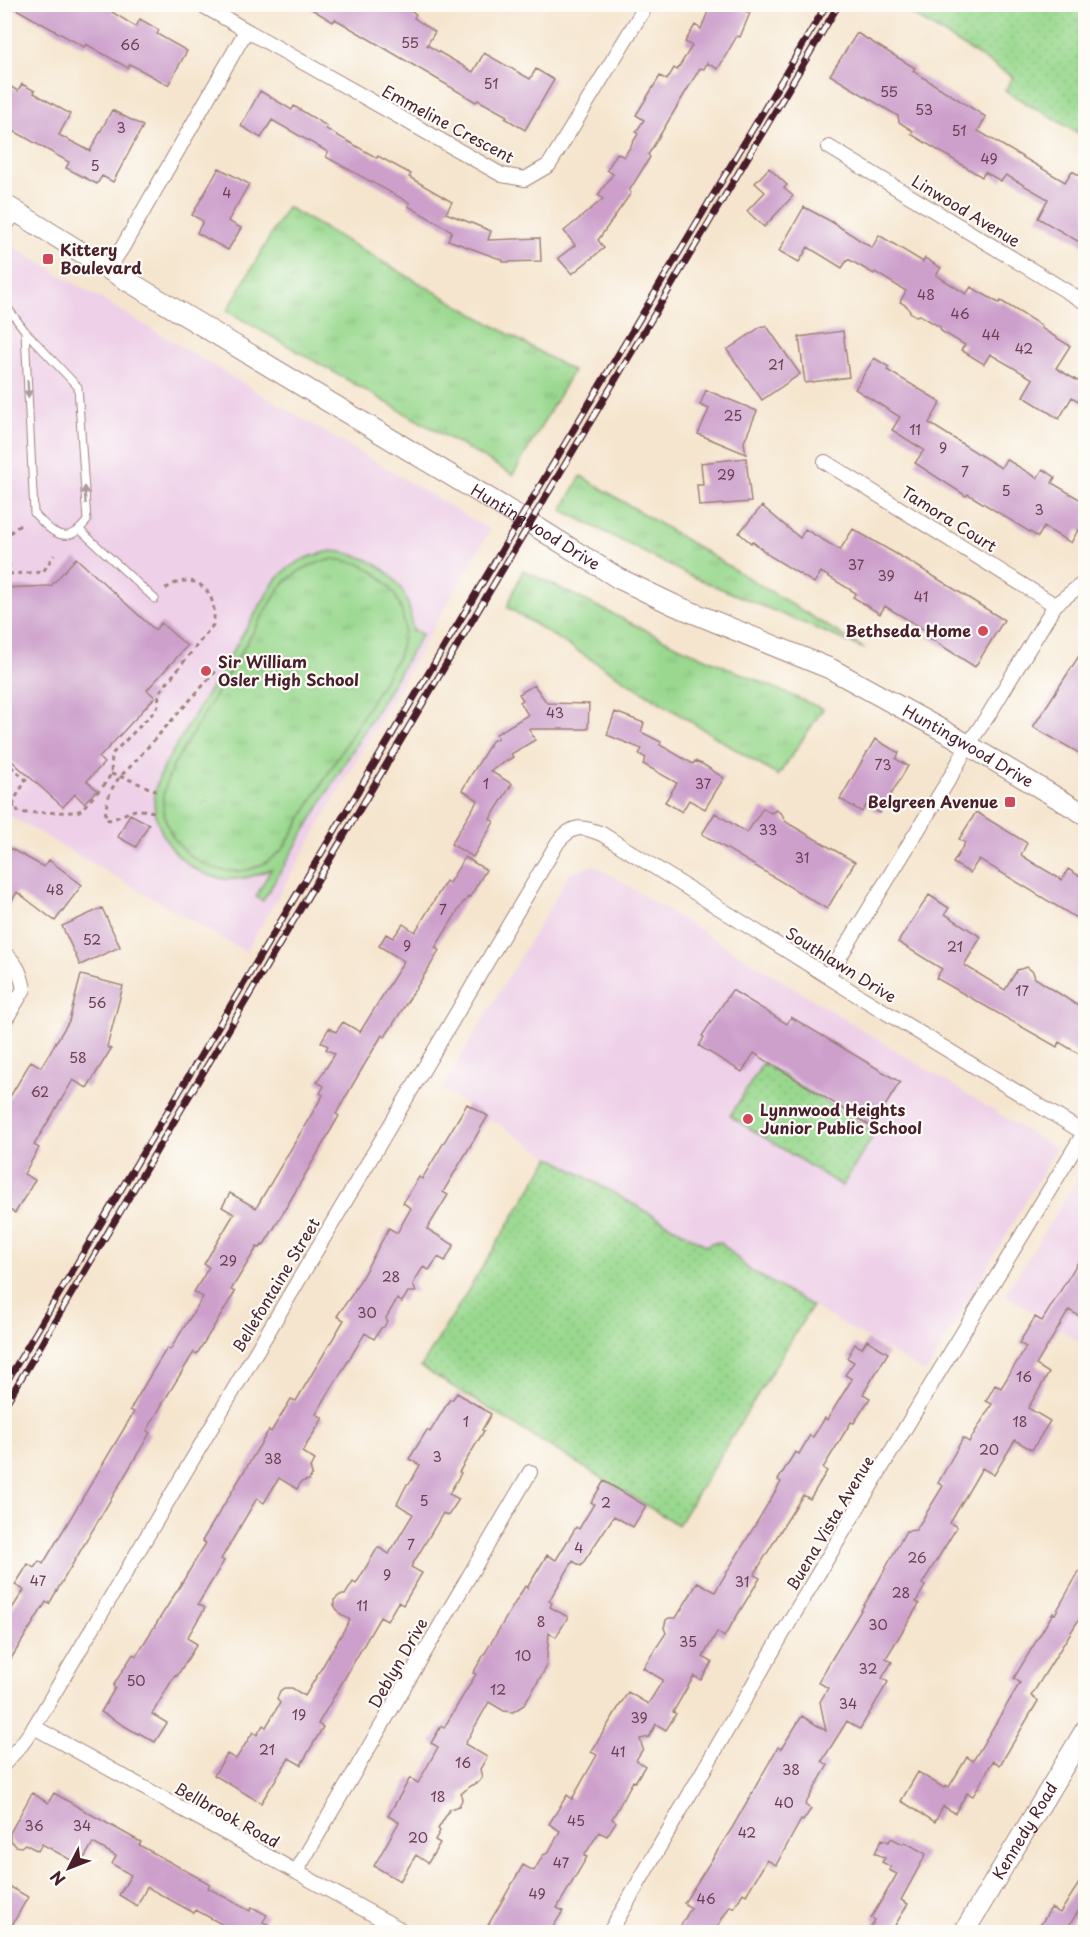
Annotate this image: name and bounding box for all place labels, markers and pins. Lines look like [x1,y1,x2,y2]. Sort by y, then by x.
place label: Kittery Boulevard [60,237,142,279]
marker: Kittery Boulevard [41,252,55,266]
place label: Bethseda Home [845,618,971,642]
marker: Bethseda Home [976,624,990,638]
place label: Sir William Osler High School [218,649,359,691]
marker: Sir William Osler High School [199,664,213,678]
place label: Belgreen Avenue [868,789,998,813]
marker: Belgreen Avenue [1003,795,1017,809]
place label: Lynnwood Heights Junior Public School [760,1097,922,1139]
marker: Lynnwood Heights Junior Public School [741,1112,755,1126]

